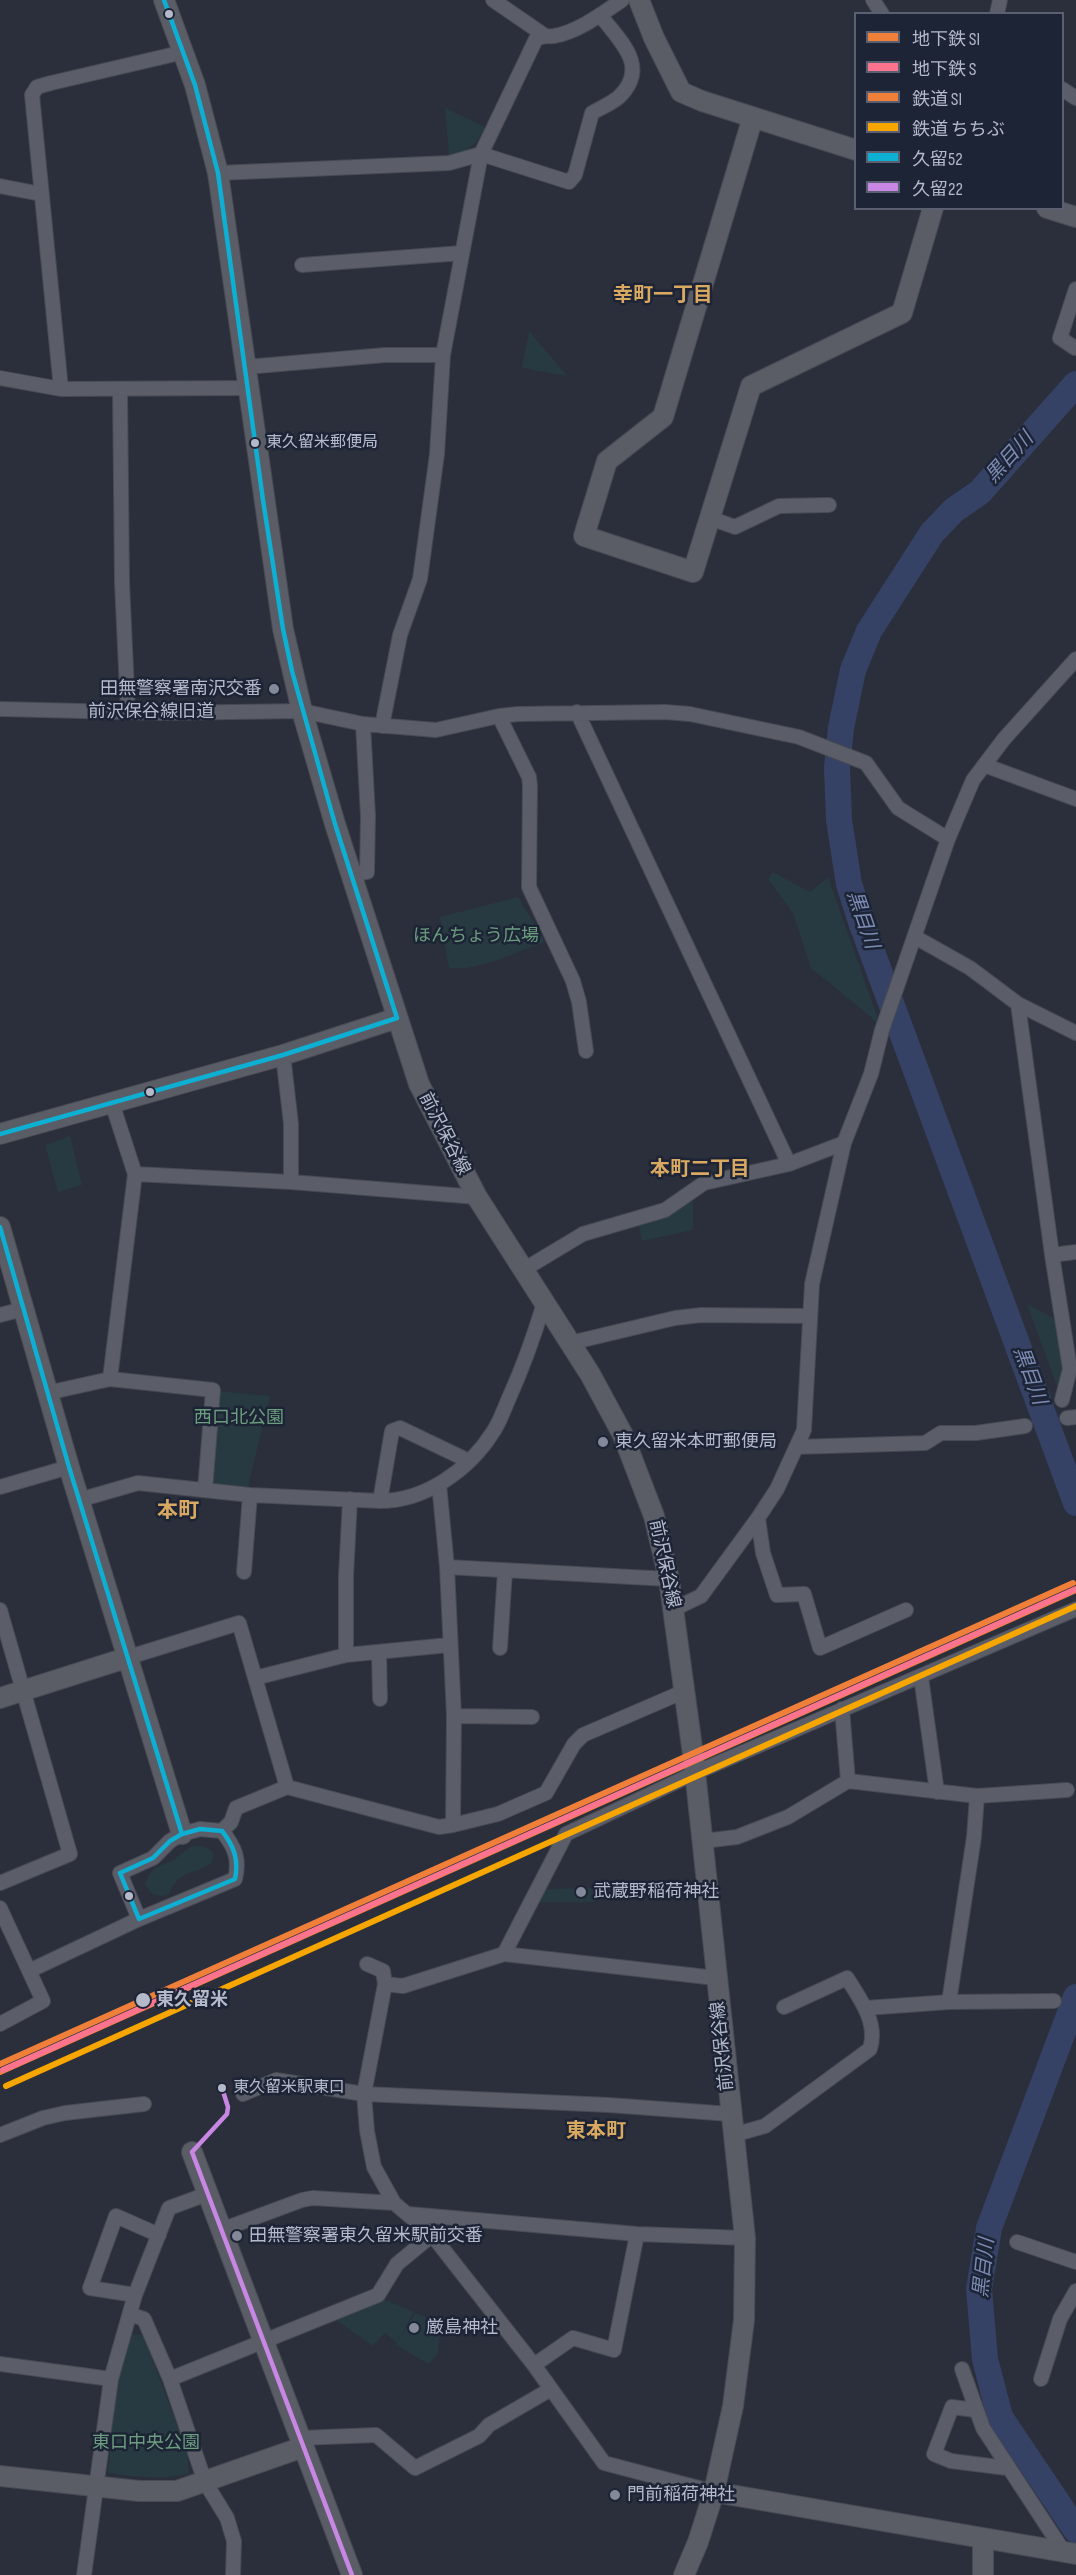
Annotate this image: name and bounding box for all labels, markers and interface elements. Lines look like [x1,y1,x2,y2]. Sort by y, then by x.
unlabelled marker [163,8,175,20]
legend [854,12,1064,210]
text: 地下鉄 SI [912,29,980,50]
text: 地下鉄 S [912,59,977,80]
text: 鉄道 SI [912,89,962,110]
text: 鉄道 ちちぶ [912,119,1005,140]
text: 久留52 [912,149,963,170]
text: 久留22 [912,179,963,200]
district label: 幸町一丁目 [613,284,713,308]
water label: 黒目川 [981,428,1039,488]
place label: 東久留米郵便局 [266,433,378,453]
marker: 東久留米郵便局 [249,437,261,449]
place label: 田無警察署南沢交番 [100,678,262,700]
marker: 田無警察署南沢交番 [267,682,281,696]
street label: 前沢保谷線旧道 [88,701,214,723]
water label: 黒目川 [841,888,883,952]
park label: ほんちょう広場 [413,925,539,947]
unlabelled marker [144,1086,156,1098]
street label: 前沢保谷線 [414,1089,474,1179]
district label: 本町二丁目 [650,1158,750,1182]
water label: 黒目川 [1007,1344,1051,1408]
park label: 西口北公園 [194,1407,284,1429]
place label: 東久留米本町郵便局 [615,1431,777,1453]
marker: 東久留米本町郵便局 [596,1435,610,1449]
district label: 本町 [157,1499,199,1525]
street label: 前沢保谷線 [644,1518,684,1610]
place label: 武蔵野稲荷神社 [593,1881,719,1903]
marker: 武蔵野稲荷神社 [574,1885,588,1899]
unlabelled marker [123,1890,135,1902]
place label: 東久留米 [156,1989,228,2011]
marker: 東久留米 [134,1991,152,2009]
street label: 前沢保谷線 [708,2000,738,2092]
place label: 東久留米駅東口 [233,2078,345,2098]
marker: 東久留米駅東口 [216,2082,228,2094]
district label: 東本町 [566,2120,626,2144]
place label: 田無警察署東久留米駅前交番 [249,2225,483,2247]
marker: 田無警察署東久留米駅前交番 [230,2229,244,2243]
water label: 黒目川 [970,2237,1000,2299]
place label: 厳島神社 [426,2317,498,2339]
marker: 厳島神社 [407,2321,421,2335]
park label: 東口中央公園 [92,2432,200,2454]
place label: 門前稲荷神社 [627,2484,735,2506]
marker: 門前稲荷神社 [608,2488,622,2502]

